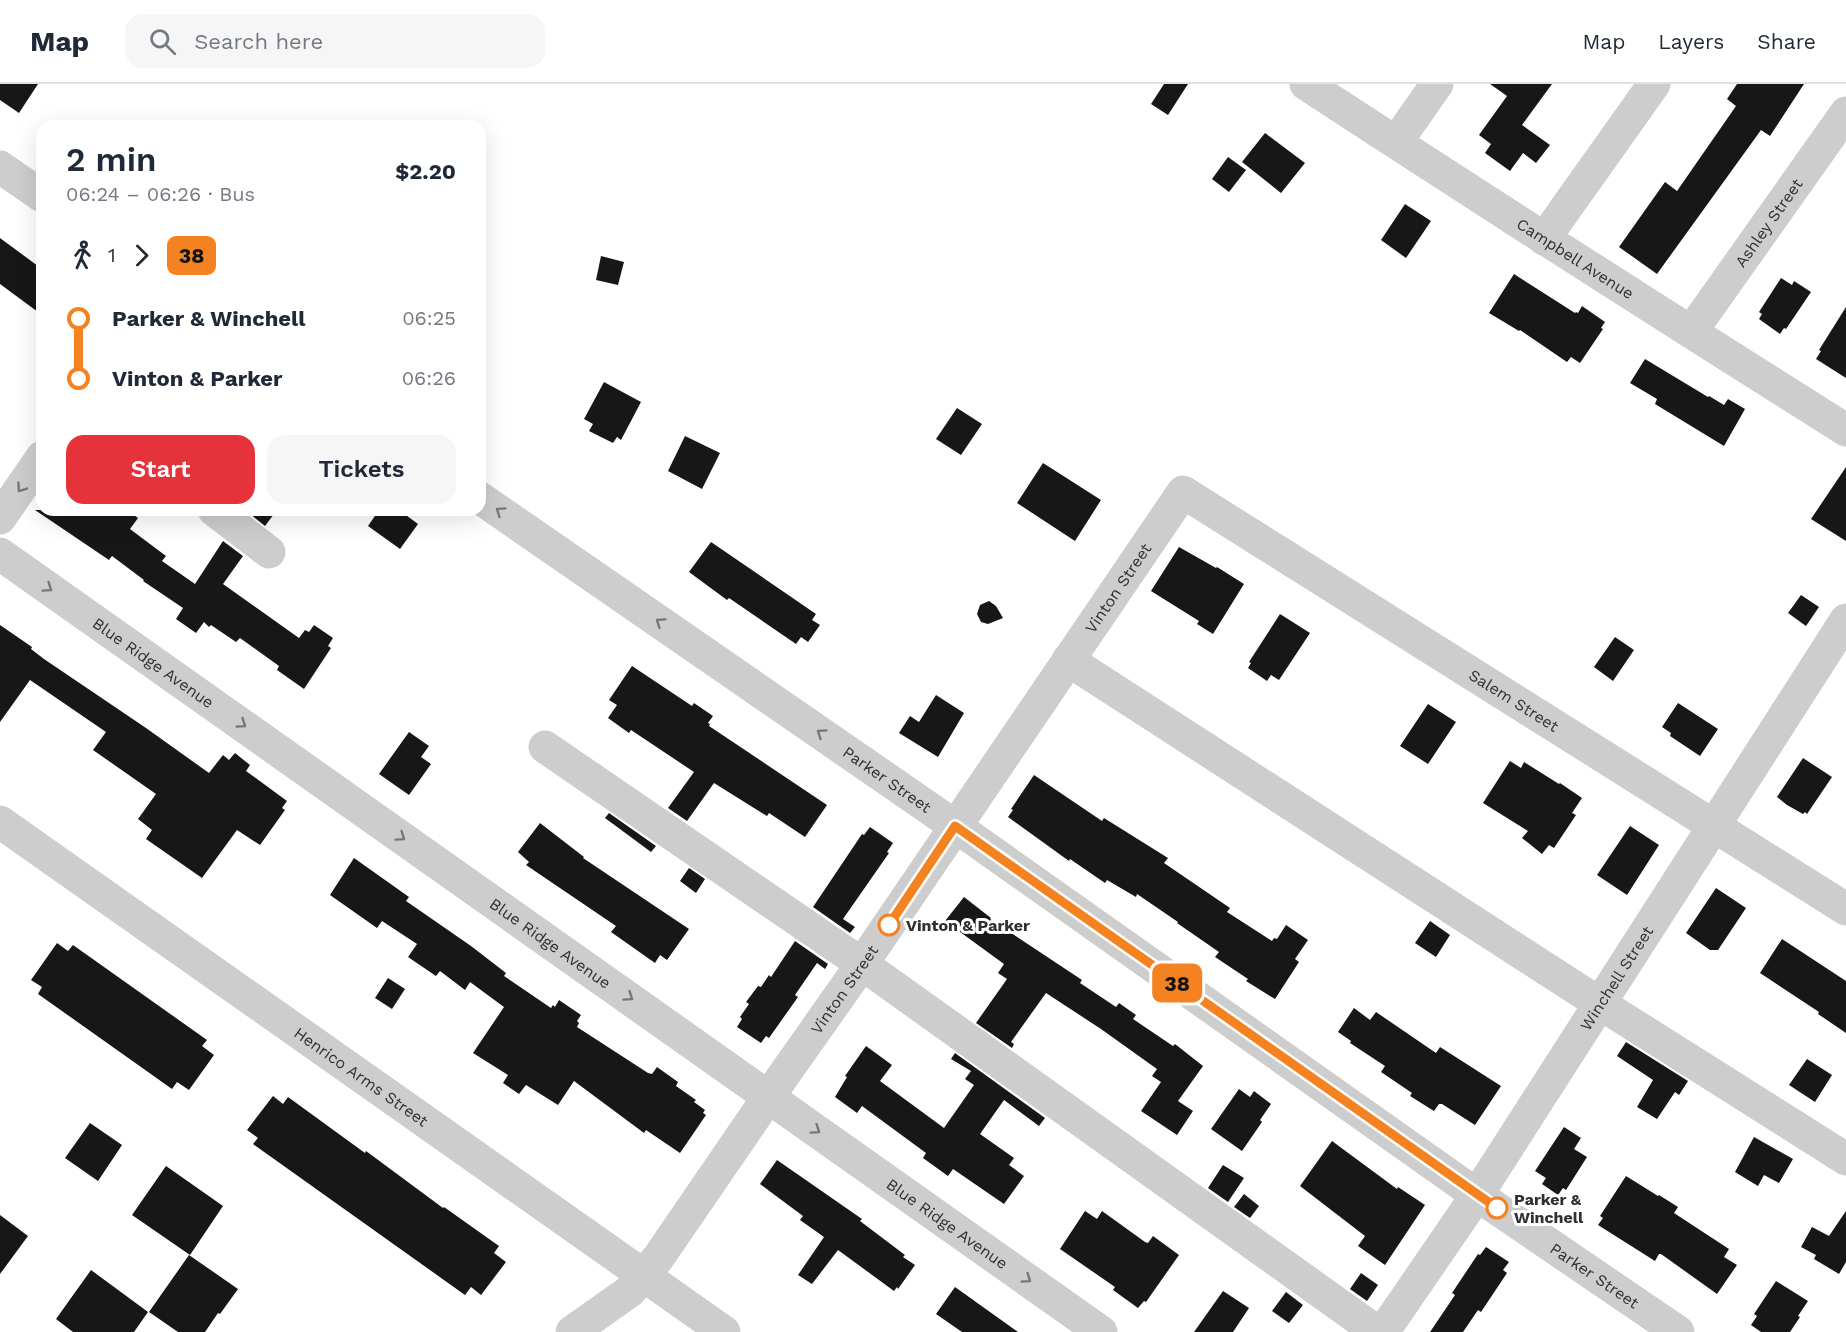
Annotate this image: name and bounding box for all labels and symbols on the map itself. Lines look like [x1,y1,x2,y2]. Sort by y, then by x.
street label: Ashley Street [1731,174,1806,271]
street label: Campbell Avenue [1513,214,1638,303]
one-way arrow [17,481,28,492]
one-way arrow [495,507,506,518]
street label: Vinton Street [1081,539,1155,636]
one-way arrow [41,581,52,592]
street label: Blue Ridge Avenue [89,613,218,712]
one-way arrow [656,618,667,629]
street label: Salem Street [1466,665,1563,736]
one-way arrow [235,717,246,728]
one-way arrow [816,729,827,740]
street label: Parker Street [839,742,935,817]
one-way arrow [394,830,405,841]
street label: Blue Ridge Avenue [486,894,615,992]
marker: Vinton & Parker [878,914,900,936]
place label: Vinton & Parker [906,916,1030,935]
street label: Winchell Street [1576,922,1657,1034]
street label: Vinton Street [806,941,882,1038]
line badge: 38 [1150,964,1204,1002]
one-way arrow [622,990,633,1001]
street label: Henrico Arms Street [291,1023,432,1130]
one-way arrow [810,1123,821,1134]
street label: Blue Ridge Avenue [883,1174,1012,1273]
place label: Parker & Winchell [1514,1190,1584,1227]
marker: Parker & Winchell [1486,1197,1508,1219]
street label: Parker Street [1547,1238,1643,1312]
one-way arrow [1020,1272,1031,1283]

